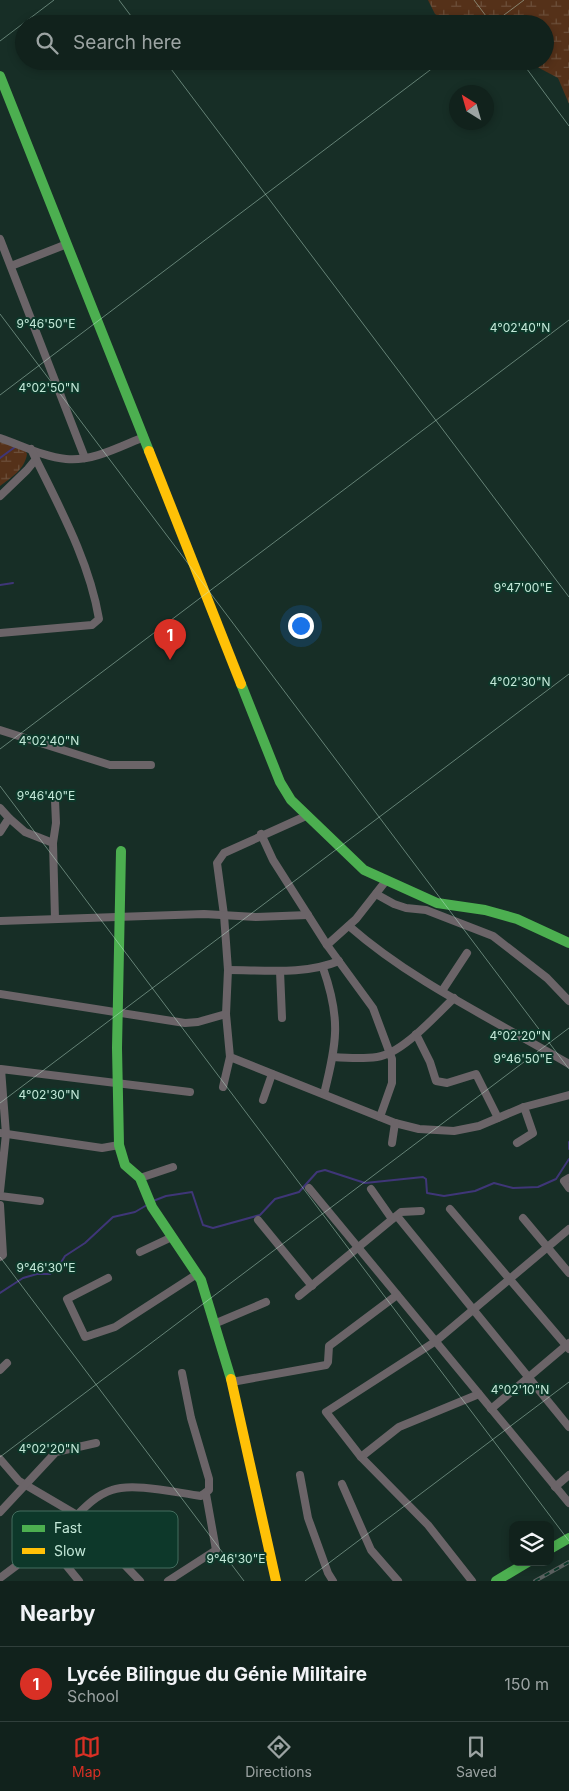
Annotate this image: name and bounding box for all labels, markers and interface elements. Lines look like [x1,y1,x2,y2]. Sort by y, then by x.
search box [15,15,554,70]
icon: search [33,29,61,57]
text: Search here [73,31,182,54]
north arrow [449,85,494,130]
text: 9°46'50"E [17,316,75,331]
text: 4°02'40"N [490,320,550,335]
text: 4°02'50"N [19,380,79,395]
text: 9°47'00"E [494,580,552,595]
your location [288,613,314,639]
pin: 1 [154,619,186,660]
text: 4°02'30"N [489,674,551,689]
text: 4°02'40"N [19,733,79,748]
text: 9°46'40"E [17,788,75,803]
text: 4°02'20"N [490,1028,551,1043]
text: 9°46'50"E [494,1051,552,1066]
text: 4°02'30"N [18,1087,80,1102]
text: 9°46'30"E [17,1260,75,1275]
text: 4°02'10"N [491,1382,549,1397]
text: 4°02'20"N [19,1441,80,1456]
legend [12,1511,178,1568]
text: Fast [54,1519,82,1536]
map controls [509,1521,554,1566]
button: layers [509,1521,554,1566]
text: Slow [54,1542,86,1559]
text: 9°46'30"E [207,1551,265,1566]
text: Nearby [20,1601,95,1626]
text: Lycée Bilingue du Génie Militaire [67,1663,367,1686]
text: 1 [33,1674,39,1694]
text: 150 m [504,1674,549,1694]
text: School [67,1686,119,1706]
tab: Map [72,1733,101,1780]
tab: Directions [245,1733,312,1780]
tab: Saved [456,1733,497,1780]

